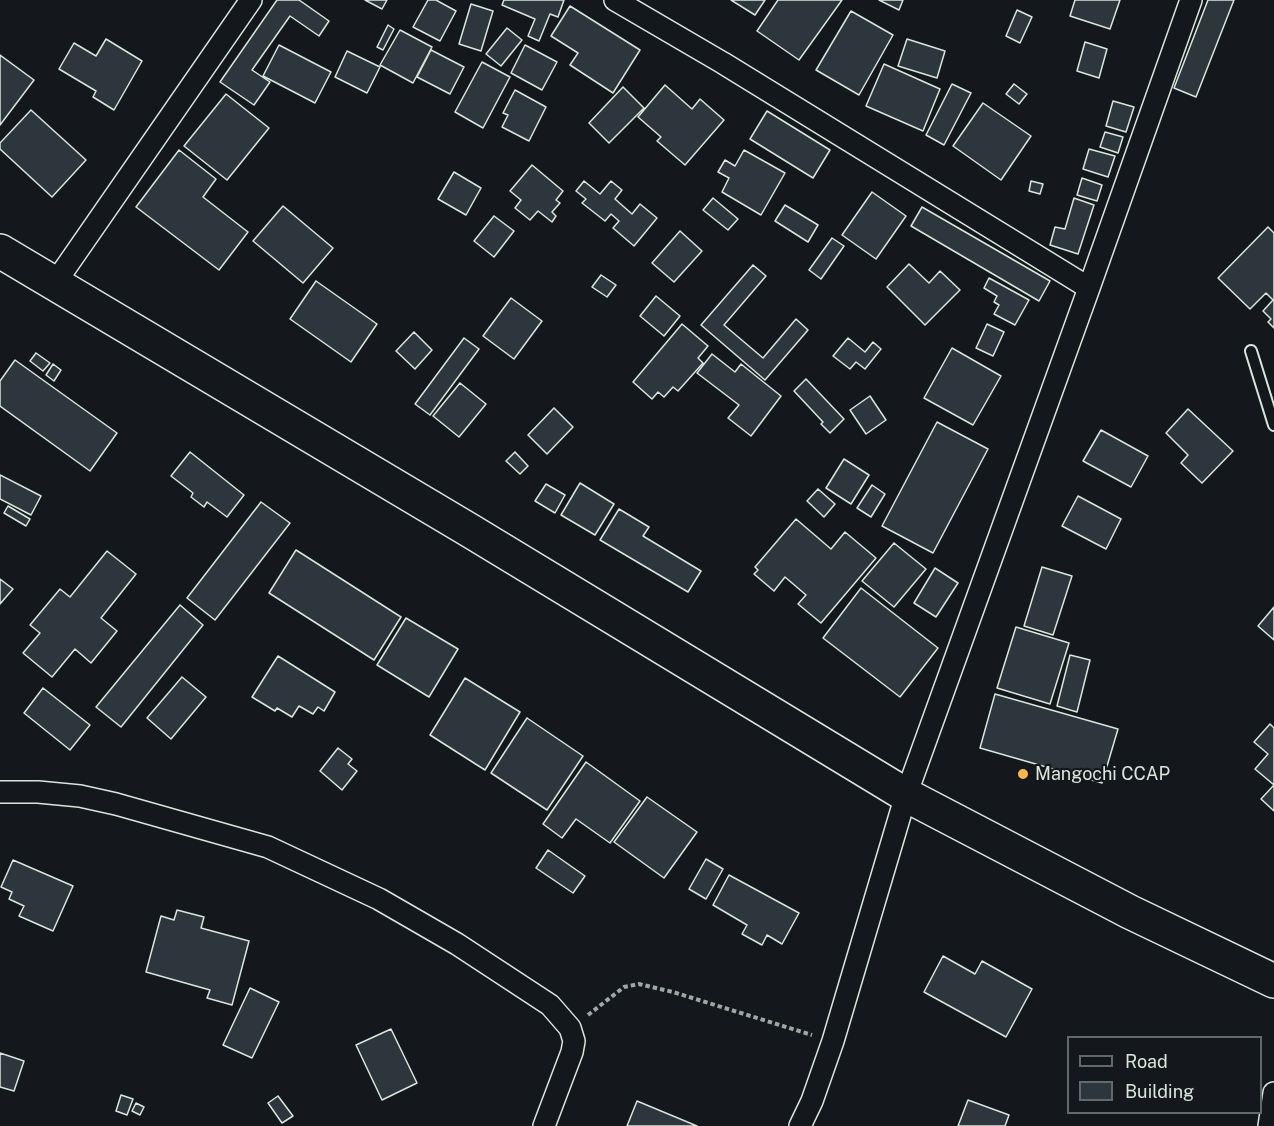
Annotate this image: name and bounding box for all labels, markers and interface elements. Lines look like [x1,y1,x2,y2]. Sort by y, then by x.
place label: Mangochi CCAP [1035,763,1170,785]
marker: Mangochi CCAP [1016,767,1030,781]
legend [1067,1036,1262,1114]
text: Road [1125,1051,1168,1072]
text: Building [1125,1081,1194,1102]

